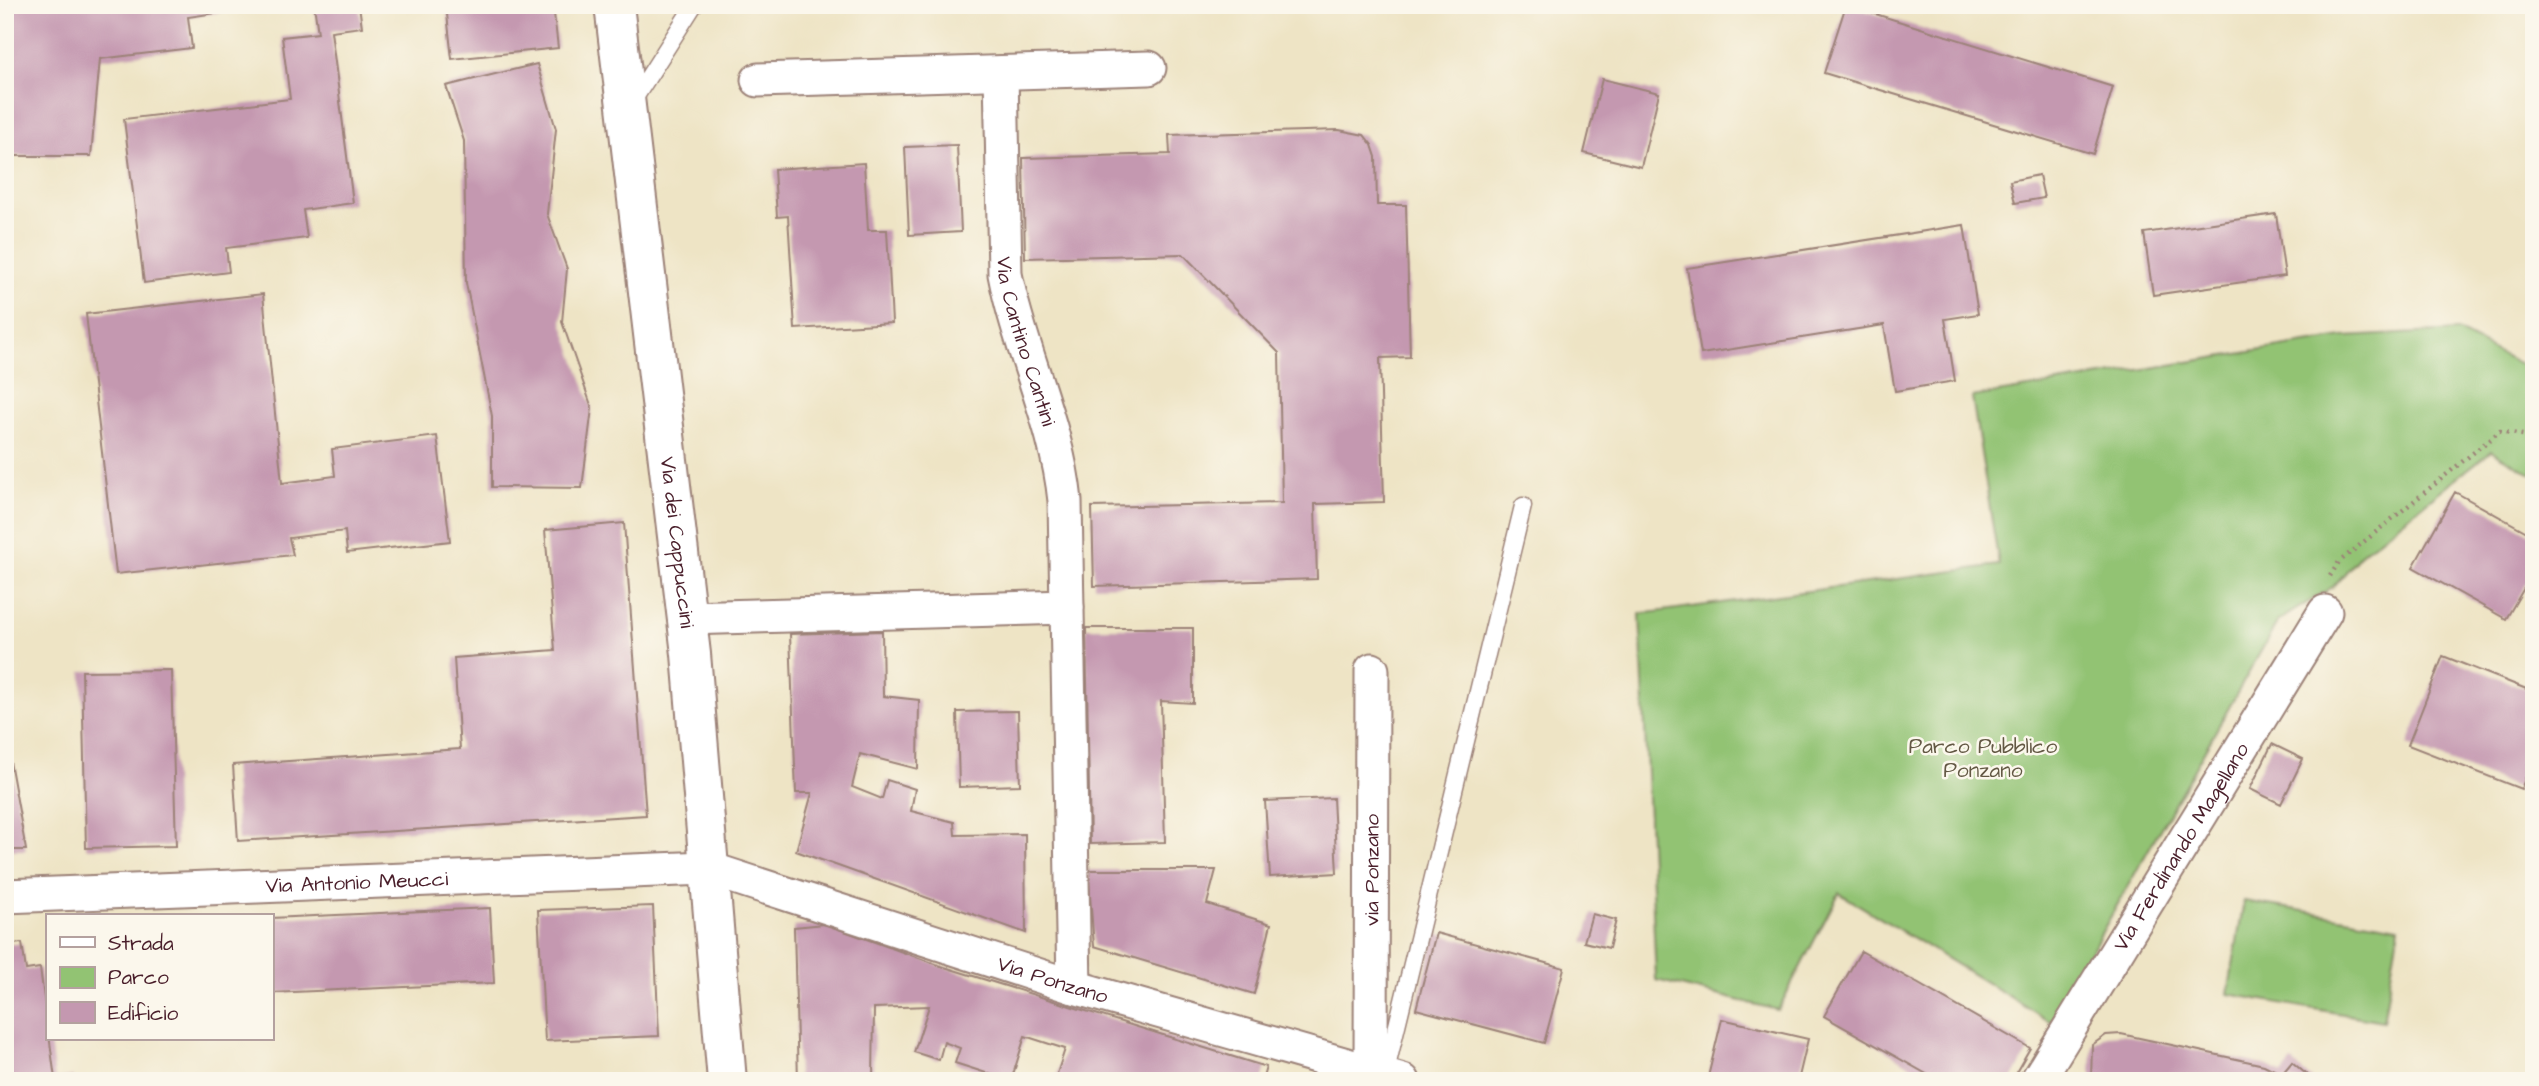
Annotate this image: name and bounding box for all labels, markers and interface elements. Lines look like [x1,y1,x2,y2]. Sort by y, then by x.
street label: Via Cantino Cantini [990,256,1063,429]
street label: Via dei Cappuccini [653,455,702,630]
park label: Parco Pubblico Ponzano [1909,732,2057,785]
street label: Via Ferdinando Magellano [2106,737,2256,957]
street label: via Ponzano [1357,814,1387,926]
street label: Via Antonio Meucci [265,864,449,901]
legend [46,914,273,1040]
text: Strada [108,929,174,958]
street label: Via Ponzano [994,949,1112,1011]
text: Parco [108,963,169,992]
text: Edificio [108,999,178,1028]

